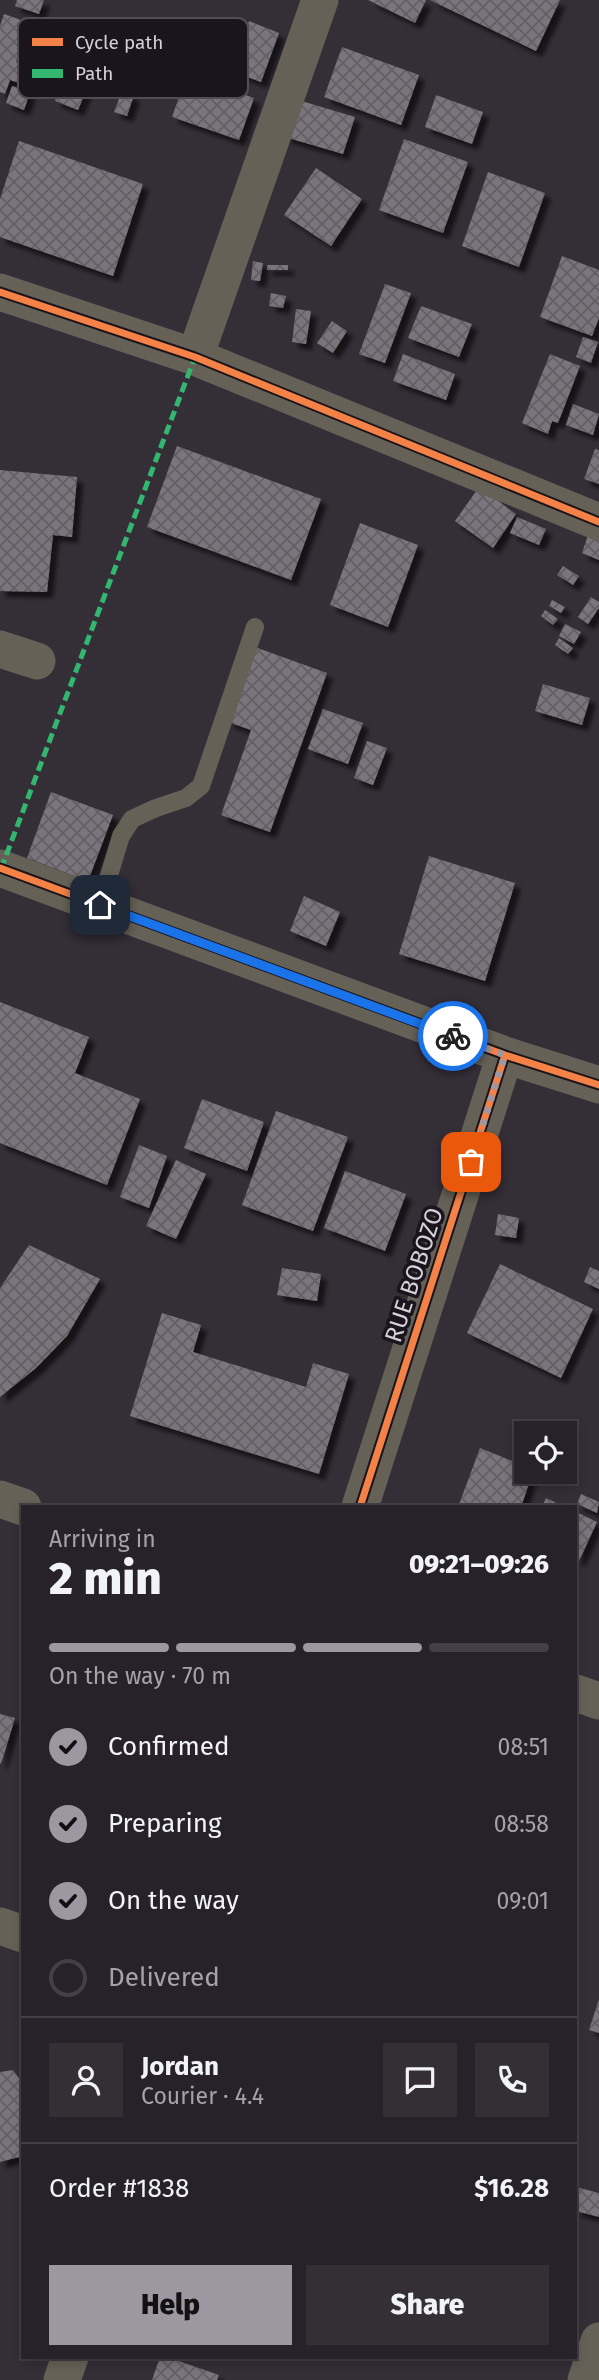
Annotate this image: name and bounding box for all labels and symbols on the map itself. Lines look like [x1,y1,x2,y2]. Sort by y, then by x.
legend [18,18,248,98]
text: Cycle path [75,31,163,54]
text: Path [75,62,113,85]
pin [70,875,130,935]
courier [418,1001,488,1071]
pin [441,1132,501,1192]
street label: RUE BOBOZO [379,1204,449,1346]

